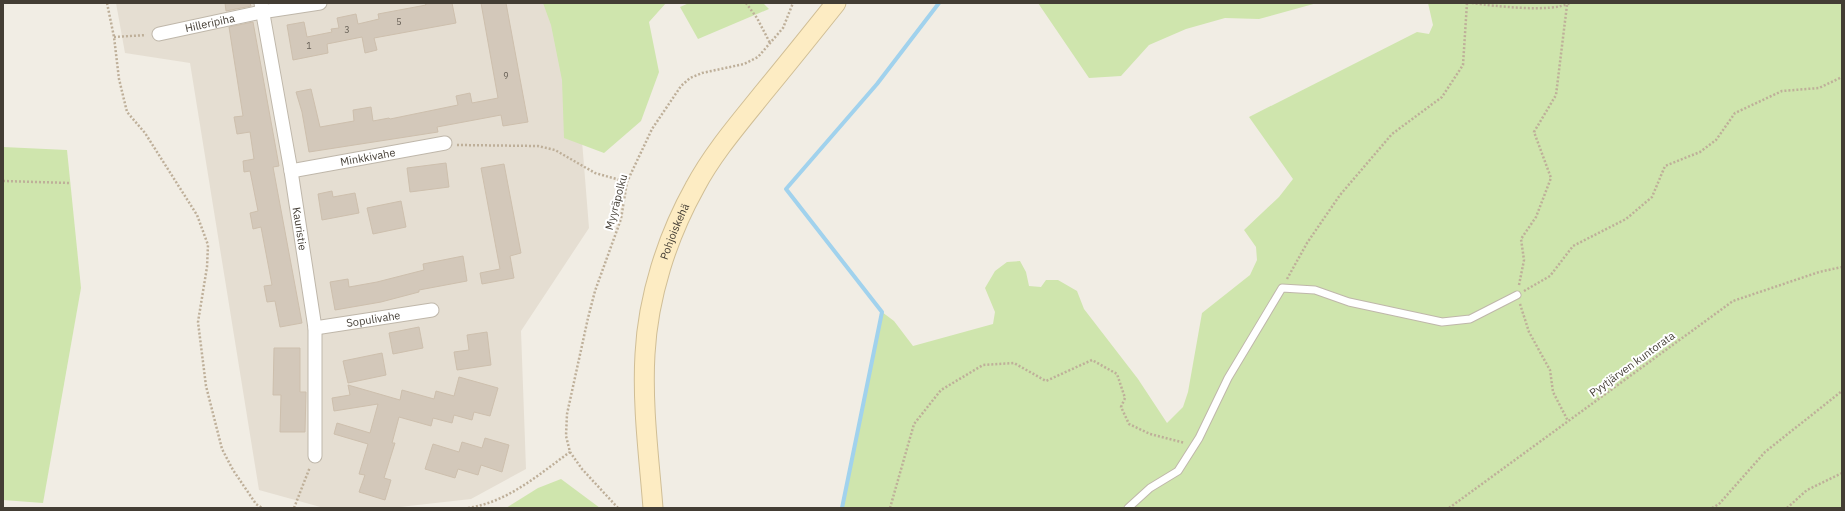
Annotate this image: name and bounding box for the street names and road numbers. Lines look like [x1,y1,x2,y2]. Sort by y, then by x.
street label: Hilleripiha [184,11,236,35]
street label: Minkkivahe [339,145,396,169]
street label: Myyräpolku [602,173,630,231]
street label: Pohjoiskehä [657,201,692,261]
street label: Kauristie [290,206,310,251]
street label: Sopulivahe [345,308,401,330]
street label: Pyytjärven kuntorata [1587,328,1678,400]

